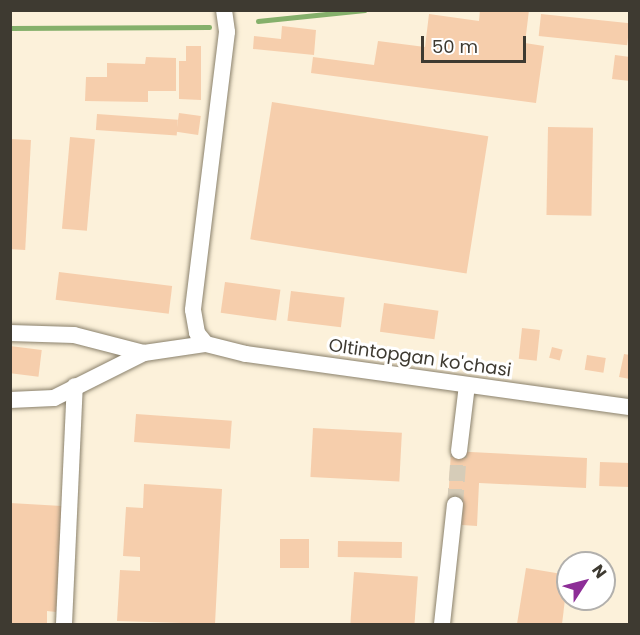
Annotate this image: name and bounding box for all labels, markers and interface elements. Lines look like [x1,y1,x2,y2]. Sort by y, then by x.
scale bar [424,24,529,62]
text: 50 m [432,34,478,59]
street label: Oltintopgan ko'chasi [327,334,513,382]
north arrow [556,551,616,611]
text: N [587,560,612,583]

